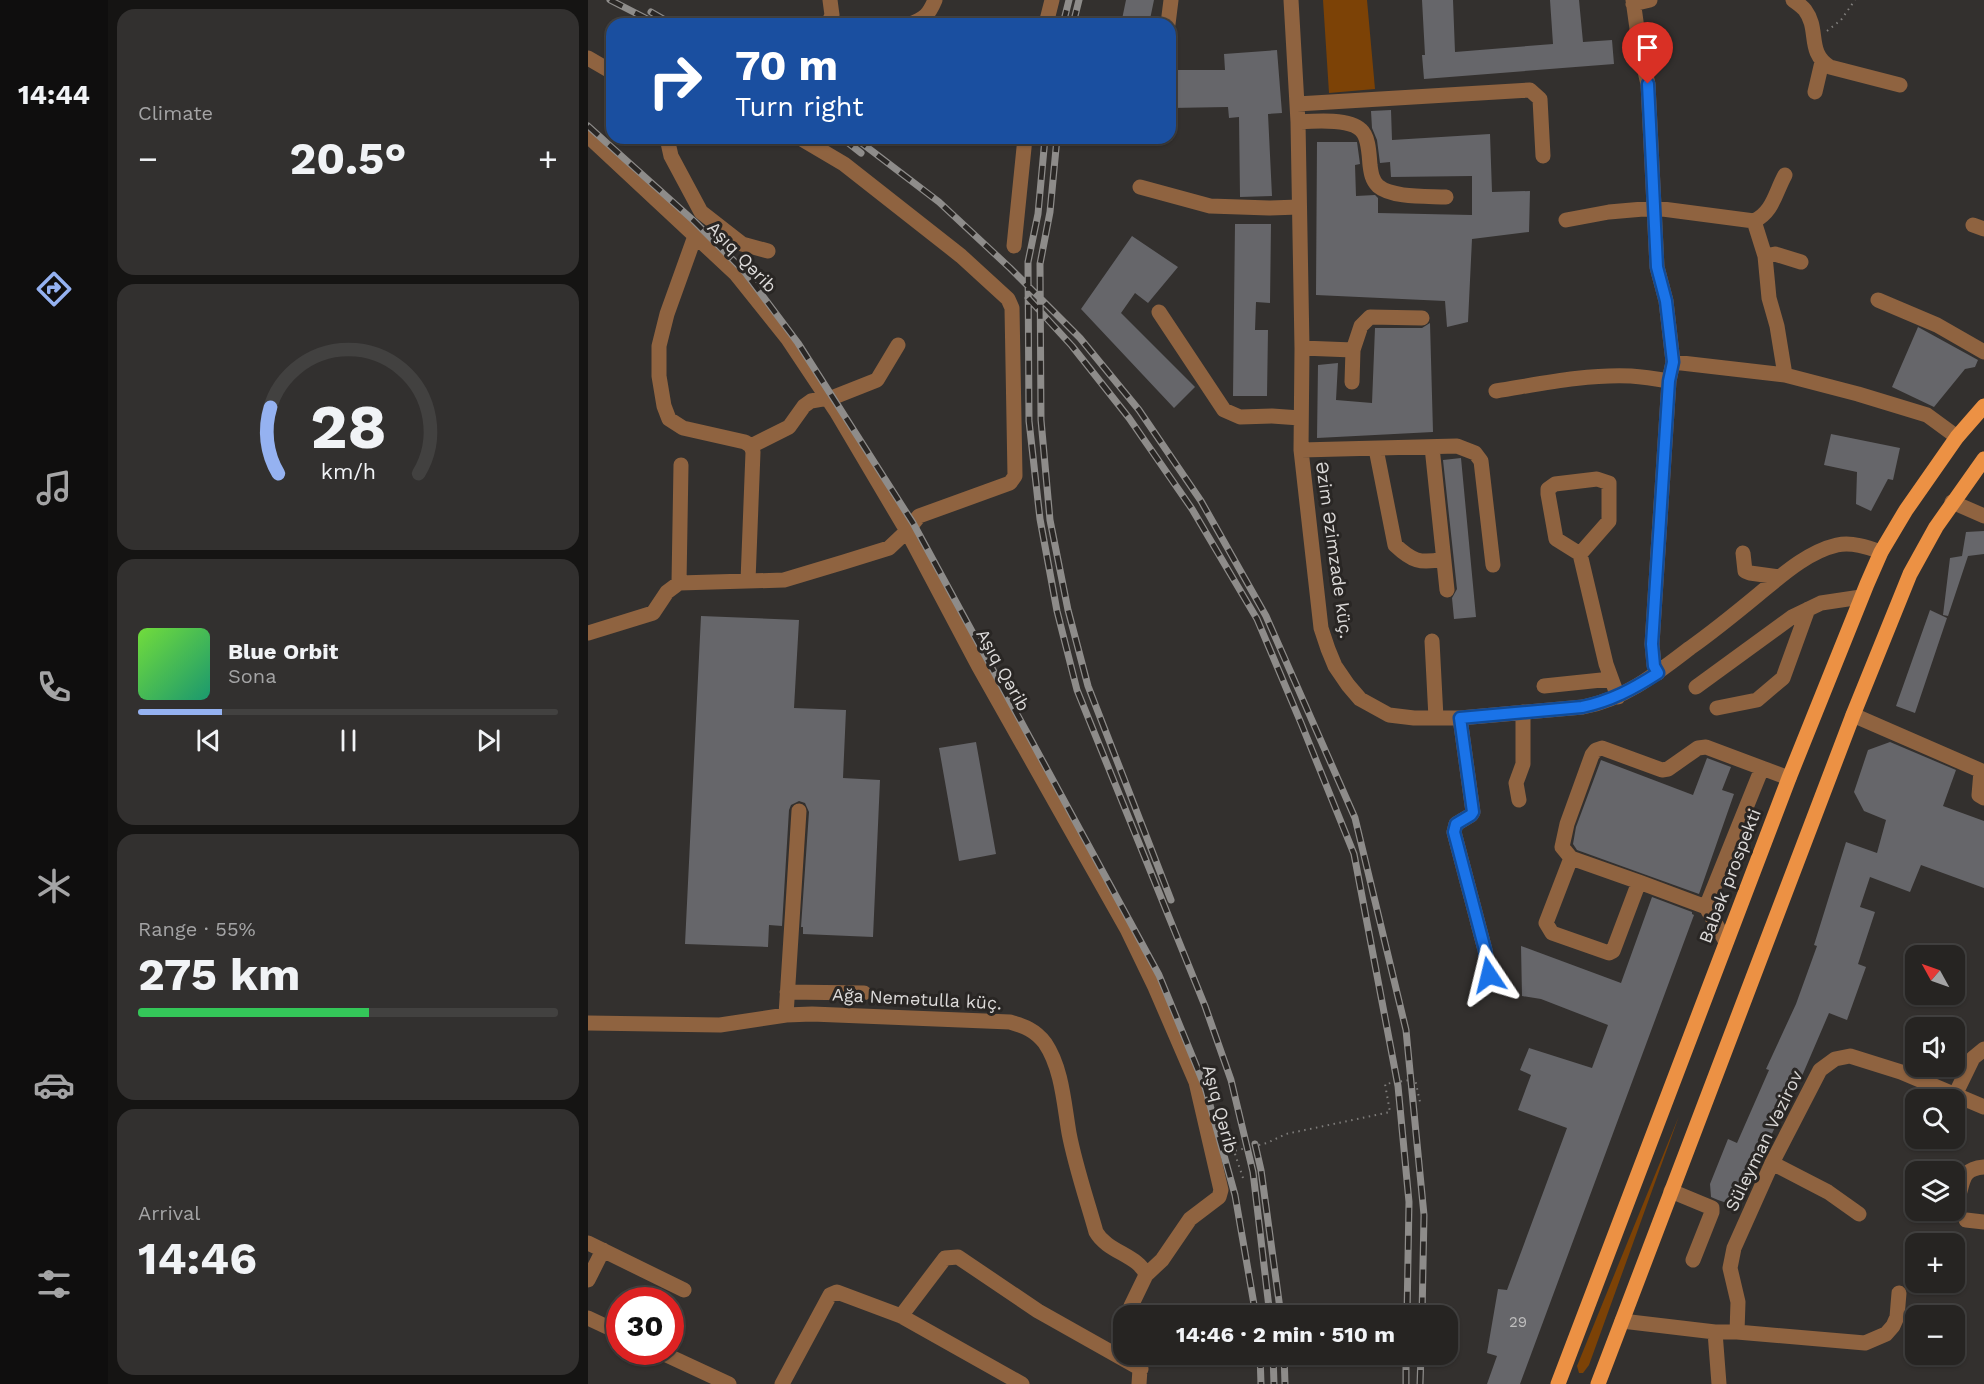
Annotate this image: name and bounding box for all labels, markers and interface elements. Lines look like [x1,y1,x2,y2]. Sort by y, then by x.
pin [1622,22,1673,84]
icon: arrive [1631,31,1664,64]
text: 70 m [735,41,838,90]
icon: right [636,42,714,120]
text: 14:44 [18,79,90,111]
text: Turn right [735,91,864,123]
text: Climate [138,101,213,125]
text: 20.5° [290,132,406,185]
text: − [138,139,158,178]
text: + [538,139,558,178]
street label: Aşıq Qərib [703,217,781,297]
icon: directions [33,268,75,310]
text: 28 [310,390,386,463]
text: km/h [320,459,376,484]
street label: Əzim Əzimzade küç. [1312,460,1357,640]
icon: music [33,467,75,509]
street label: Aşıq Qərib [972,625,1035,715]
text: Blue Orbit [228,639,338,664]
text: Sona [228,664,277,688]
icon: phone [33,666,75,708]
icon: previous [192,724,225,757]
icon: pause [332,724,365,757]
icon: next [472,724,505,757]
street label: Babək prospekti [1694,806,1765,946]
icon: climate [33,865,75,907]
text: Range · 55% [138,917,256,941]
position arrow [1457,943,1521,1007]
north arrow [1905,945,1965,1005]
map controls [1905,945,1965,1365]
text: 275 km [138,948,300,1001]
street label: Ağa Nemətulla küç. [832,984,1002,1013]
button: sound [1905,1017,1965,1077]
street label: Aşıq Qərib [1199,1062,1242,1155]
icon: car [33,1064,75,1106]
street label: Süleyman Vəzirov [1720,1066,1807,1215]
button: search [1905,1089,1965,1149]
button: layers [1905,1161,1965,1221]
text: Arrival [138,1201,200,1225]
text: 14:46 [138,1232,257,1285]
button: + [1905,1233,1965,1293]
icon: filters [33,1263,75,1305]
speed limit sign: 30 [606,1287,684,1365]
button: − [1905,1305,1965,1365]
house number: 29 [1509,1313,1527,1331]
text: 14:46 · 2 min · 510 m [1176,1322,1395,1347]

